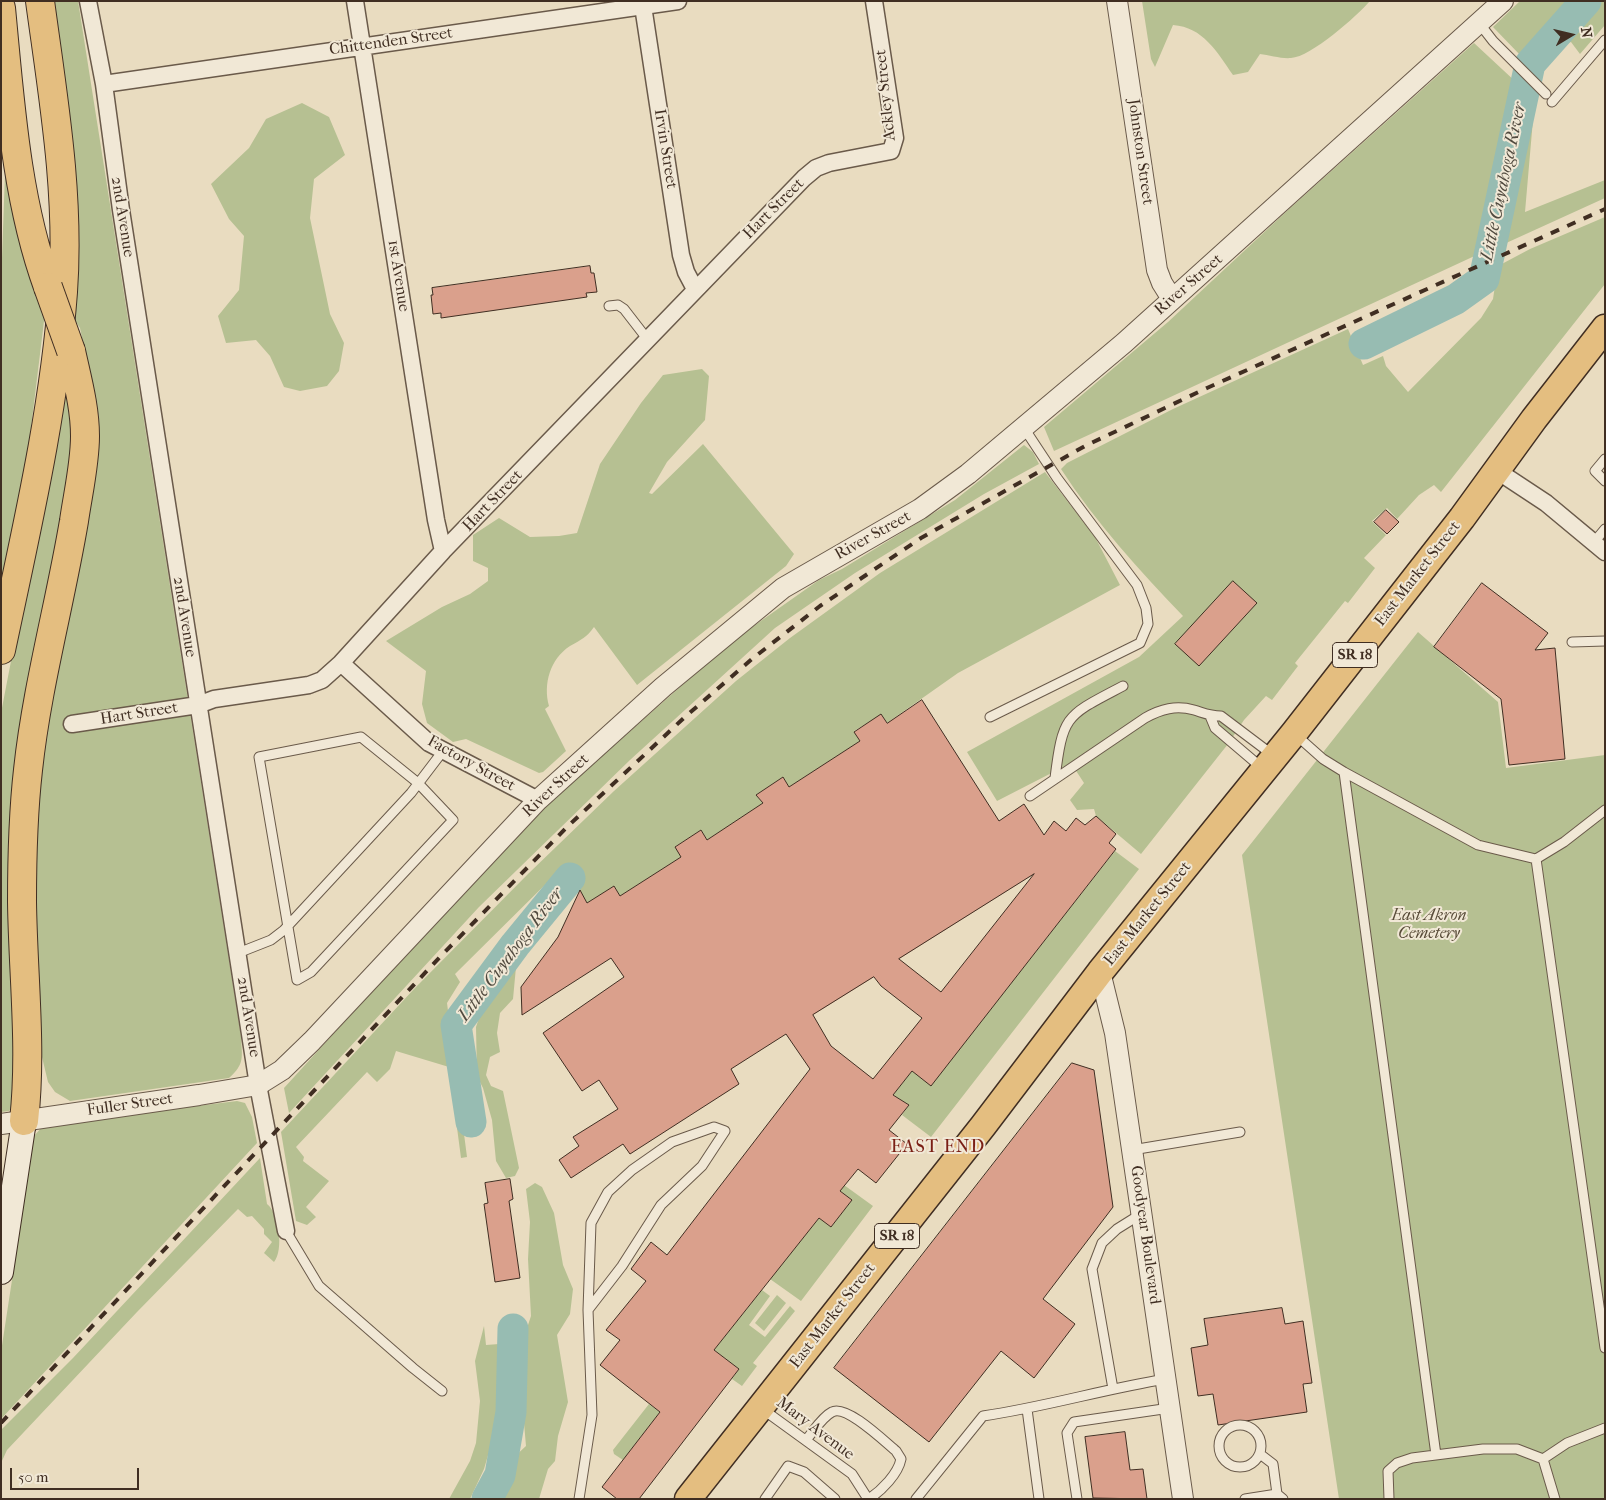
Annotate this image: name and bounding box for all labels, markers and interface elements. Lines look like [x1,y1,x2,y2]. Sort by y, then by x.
north arrow [1546,10,1596,60]
street label: Chittenden Street [328,24,454,60]
text: N [1577,26,1596,39]
street label: Ackley Street [872,48,900,142]
street label: Johnston Street [1123,98,1157,206]
water label: Little Cuyahoga River [1477,101,1531,263]
street label: Irvin Street [649,108,681,190]
street label: 2nd Avenue [106,175,138,259]
street label: Hart Street [740,175,808,243]
street label: 1st Avenue [383,239,413,313]
street label: River Street [1151,250,1227,320]
street label: Hart Street [459,466,527,536]
street label: River Street [832,507,914,565]
street label: East Market Street [1371,518,1465,630]
street label: 2nd Avenue [168,575,200,659]
road number: SR 18 [1332,642,1378,668]
street label: Hart Street [99,698,179,730]
street label: Factory Street [424,732,518,796]
street label: River Street [519,750,593,822]
street label: East Market Street [1100,858,1196,970]
water label: Little Cuyahoga River [454,884,568,1026]
park label: East Akron Cemetery [1392,906,1466,944]
street label: 2nd Avenue [232,975,264,1059]
street label: Fuller Street [86,1089,174,1121]
district label: EAST END [890,1137,986,1159]
street label: Goodyear Boulevard [1126,1164,1164,1306]
road number: SR 18 [874,1224,920,1248]
street label: East Market Street [786,1260,880,1372]
street label: Mary Avenue [772,1394,858,1464]
scale bar [12,1458,141,1490]
text: 50 m [18,1468,48,1486]

